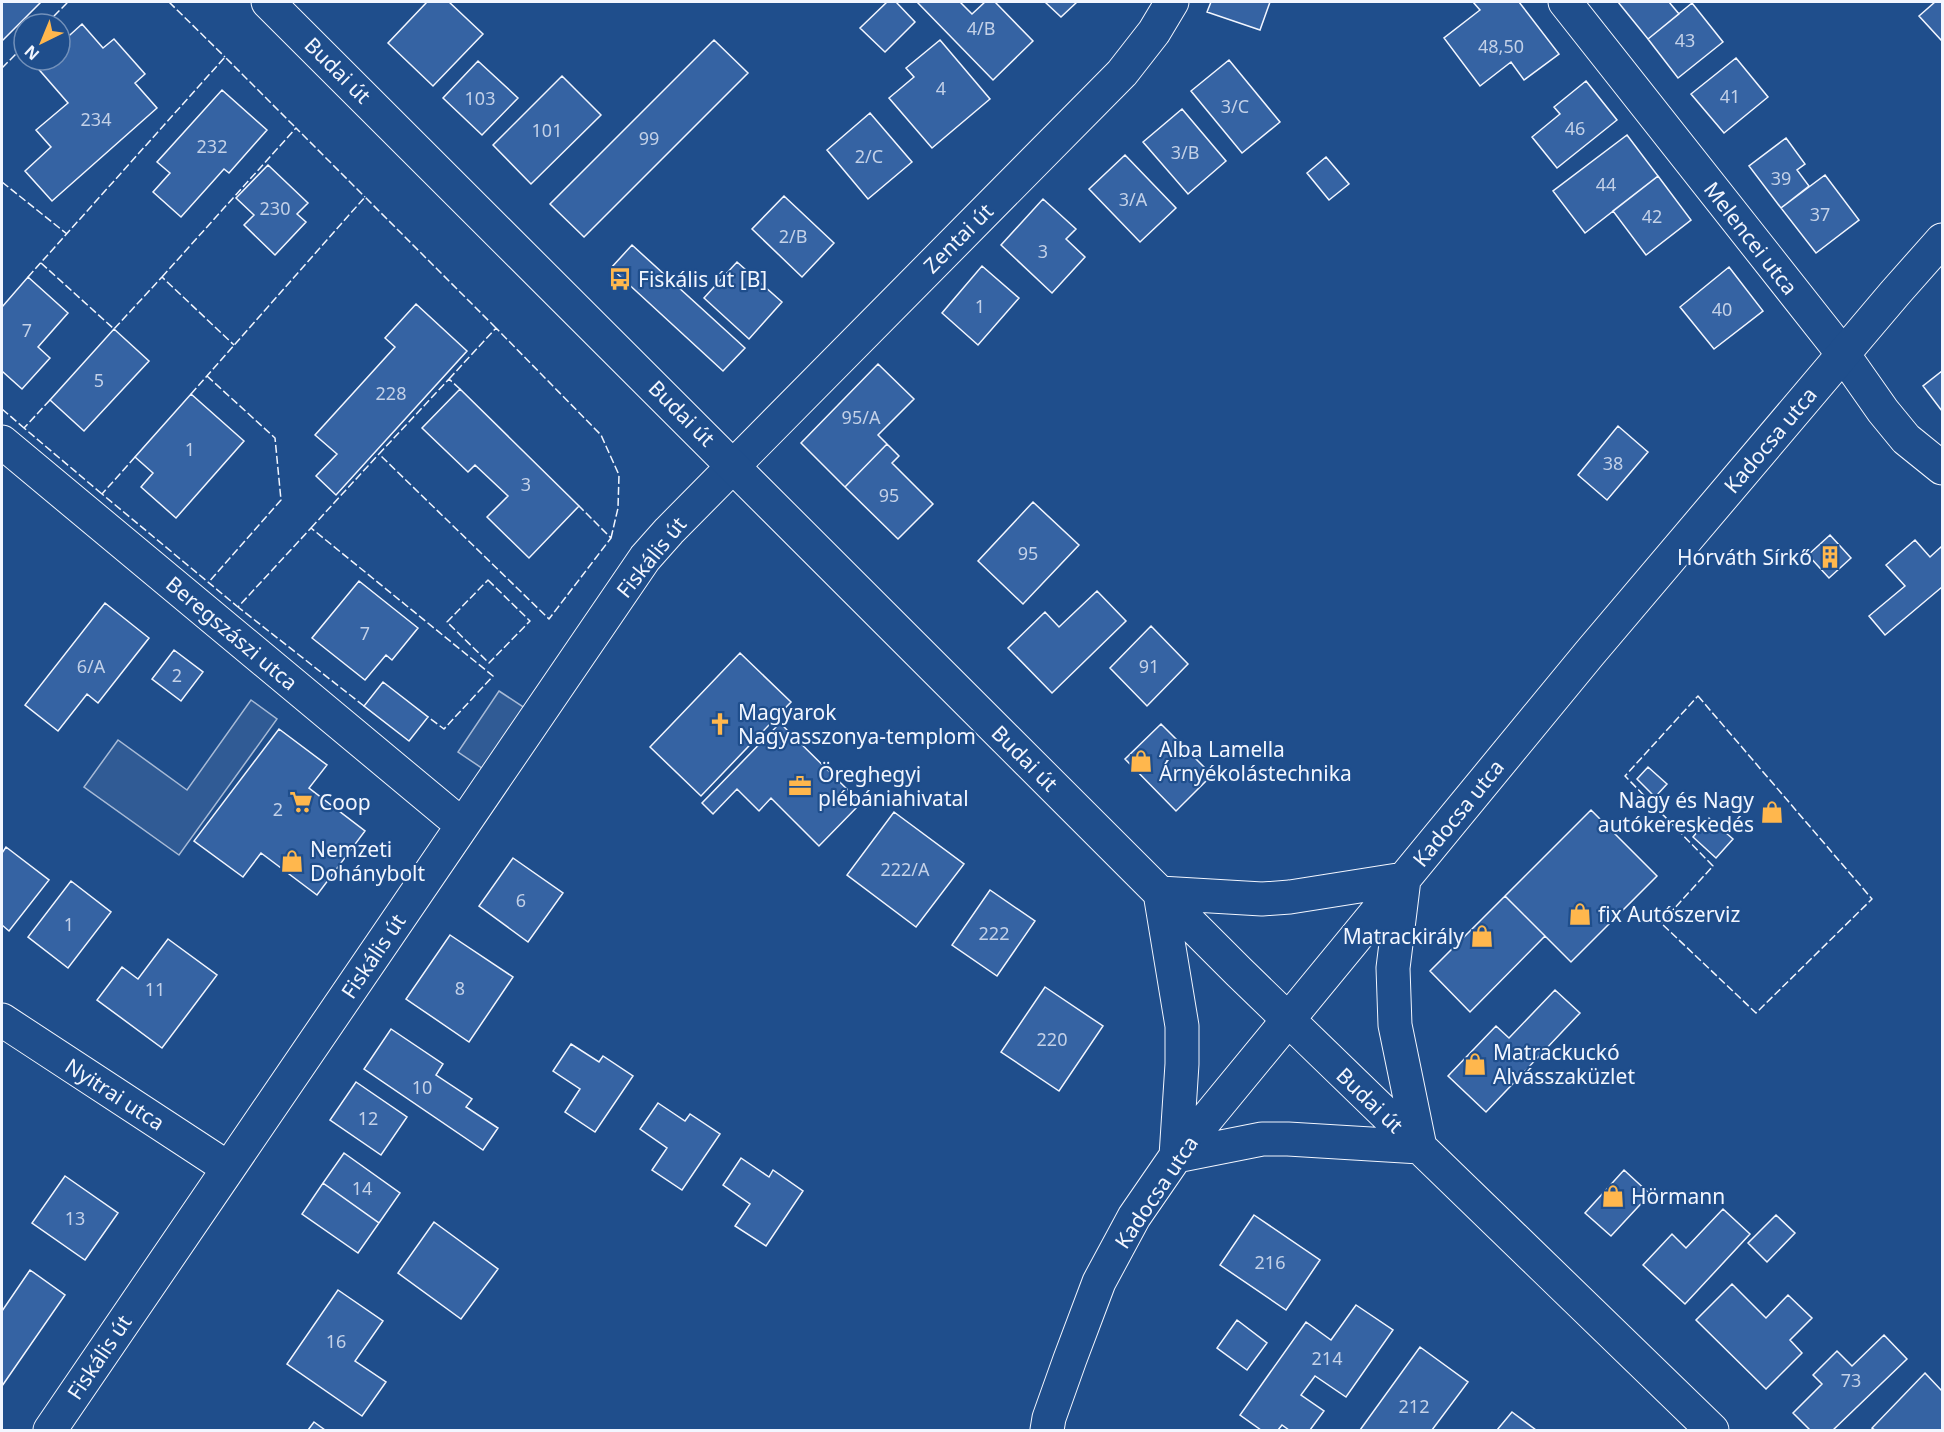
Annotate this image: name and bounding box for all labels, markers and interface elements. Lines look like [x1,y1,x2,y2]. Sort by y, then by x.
north arrow [12,12,72,72]
house number: 4/B [967,16,995,40]
house number: 43 [1675,28,1695,52]
street label: Budai út [299,31,377,109]
house number: 48,50 [1478,34,1524,58]
text: N [20,40,44,65]
house number: 4 [936,76,946,100]
house number: 41 [1720,84,1740,108]
house number: 103 [465,86,495,110]
house number: 3/C [1221,94,1249,118]
house number: 234 [81,107,111,131]
house number: 46 [1565,116,1585,140]
house number: 101 [532,118,562,142]
house number: 99 [639,126,659,150]
house number: 232 [197,134,227,158]
house number: 3/B [1171,140,1199,164]
house number: 2/C [855,144,883,168]
house number: 39 [1771,166,1791,190]
house number: 44 [1596,172,1616,196]
street label: Melencei utca [1698,176,1804,300]
house number: 3/A [1119,187,1148,211]
house number: 230 [260,196,290,220]
street label: Zentai út [917,197,999,279]
house number: 37 [1810,202,1830,226]
house number: 42 [1642,204,1662,228]
house number: 2/B [779,224,807,248]
house number: 3 [1038,239,1048,263]
place label: Fiskális út [B] [638,265,767,293]
bus stop icon: Fiskális út [B] [607,266,633,292]
house number: 1 [975,294,985,318]
house number: 40 [1712,297,1732,321]
house number: 7 [22,318,32,342]
house number: 5 [94,368,104,392]
street label: Budai út [643,374,721,452]
house number: 228 [376,381,406,405]
street label: Kadocsa utca [1717,381,1823,499]
house number: 95/A [842,405,881,429]
house number: 1 [185,437,195,461]
house number: 38 [1603,451,1623,475]
house number: 3 [521,472,531,496]
house number: 95 [879,483,899,507]
street label: Fiskális út [610,510,692,603]
house number: 95 [1018,541,1038,565]
place label: Horváth Sírkő [1677,543,1812,571]
building icon: Horváth Sírkő [1817,544,1843,570]
street label: Beregszászi utca [160,570,304,696]
house number: 7 [360,621,370,645]
house number: 6/A [77,654,106,678]
house number: 91 [1139,654,1159,678]
house number: 2 [172,663,182,687]
place label: Magyarok Nagyasszonya-templom [738,698,976,750]
church icon: Magyarok Nagyasszonya-templom [707,711,733,737]
street label: Budai út [986,719,1064,797]
place label: Alba Lamella Árnyékolástechnika [1159,735,1352,787]
shop icon: Alba Lamella Árnyékolástechnika [1128,748,1154,774]
street label: Kadocsa utca [1406,754,1510,872]
place label: Öreghegyi plébániahivatal [818,760,969,812]
office icon: Öreghegyi plébániahivatal [787,773,813,799]
place label: Nagy és Nagy autókereskedés [1598,786,1754,838]
place label: Coop [319,788,371,816]
supermarket icon: Coop [288,789,314,815]
house number: 2 [273,797,283,821]
shop icon: Nagy és Nagy autókereskedés [1759,799,1785,825]
place label: Nemzeti Dohánybolt [310,835,426,887]
shop icon: Nemzeti Dohánybolt [279,848,305,874]
house number: 222/A [880,857,930,881]
house number: 6 [516,888,526,912]
place label: fix Autószerviz [1598,900,1740,928]
shop icon: fix Autószerviz [1567,901,1593,927]
street label: Fiskális út [334,908,412,1004]
house number: 1 [64,912,74,936]
house number: 222 [979,921,1009,945]
place label: Matrackirály [1343,922,1464,950]
shop icon: Matrackirály [1469,923,1495,949]
house number: 8 [455,976,465,1000]
house number: 11 [145,977,165,1001]
house number: 220 [1037,1027,1067,1051]
place label: Matrackuckó Alvásszaküzlet [1493,1038,1635,1090]
street label: Nyitrai utca [60,1051,170,1137]
shop icon: Matrackuckó Alvásszaküzlet [1462,1051,1488,1077]
street label: Budai út [1331,1061,1410,1139]
house number: 10 [412,1075,432,1099]
house number: 12 [358,1106,378,1130]
street label: Kadocsa utca [1108,1130,1204,1254]
house number: 14 [352,1176,372,1200]
place label: Hörmann [1631,1182,1725,1210]
shop icon: Hörmann [1600,1183,1626,1209]
house number: 13 [65,1206,85,1230]
house number: 216 [1255,1250,1285,1274]
street label: Fiskális út [60,1309,138,1405]
house number: 16 [326,1329,346,1353]
house number: 214 [1312,1346,1342,1370]
house number: 73 [1841,1368,1861,1392]
house number: 212 [1399,1394,1429,1418]

